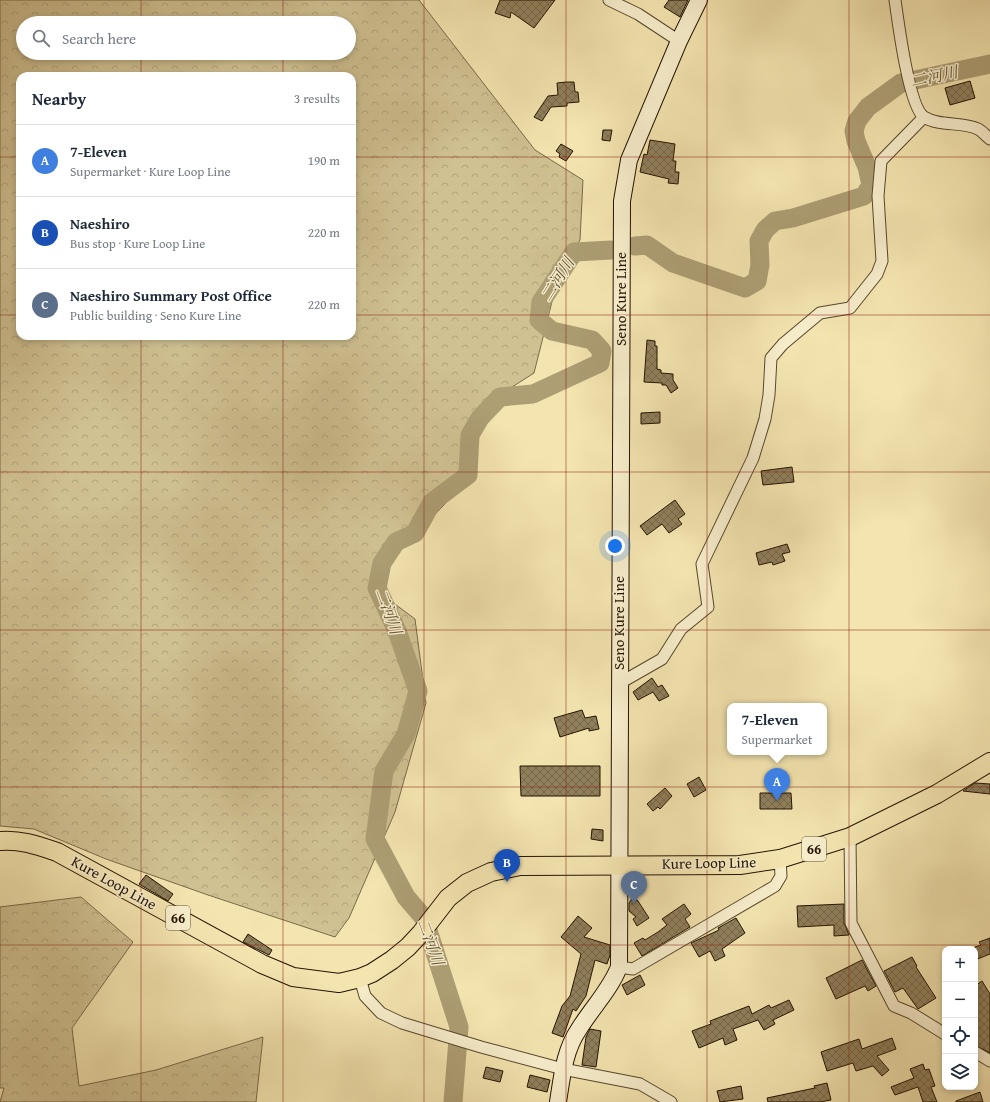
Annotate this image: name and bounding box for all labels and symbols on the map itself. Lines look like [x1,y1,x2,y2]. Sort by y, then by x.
water label: 二河川 [908,59,962,93]
water label: 二河川 [534,251,581,306]
street label: Seno Kure Line [610,252,631,346]
your location [605,536,625,556]
street label: Seno Kure Line [608,576,629,670]
water label: 二河川 [370,584,409,640]
pin: A [764,768,790,801]
road number: 66 [802,837,826,861]
pin: B [494,849,520,882]
street label: Kure Loop Line [68,851,161,915]
street label: Kure Loop Line [662,851,756,874]
pin: C [621,871,647,904]
road number: 66 [166,906,190,930]
water label: 二河川 [412,915,451,971]

